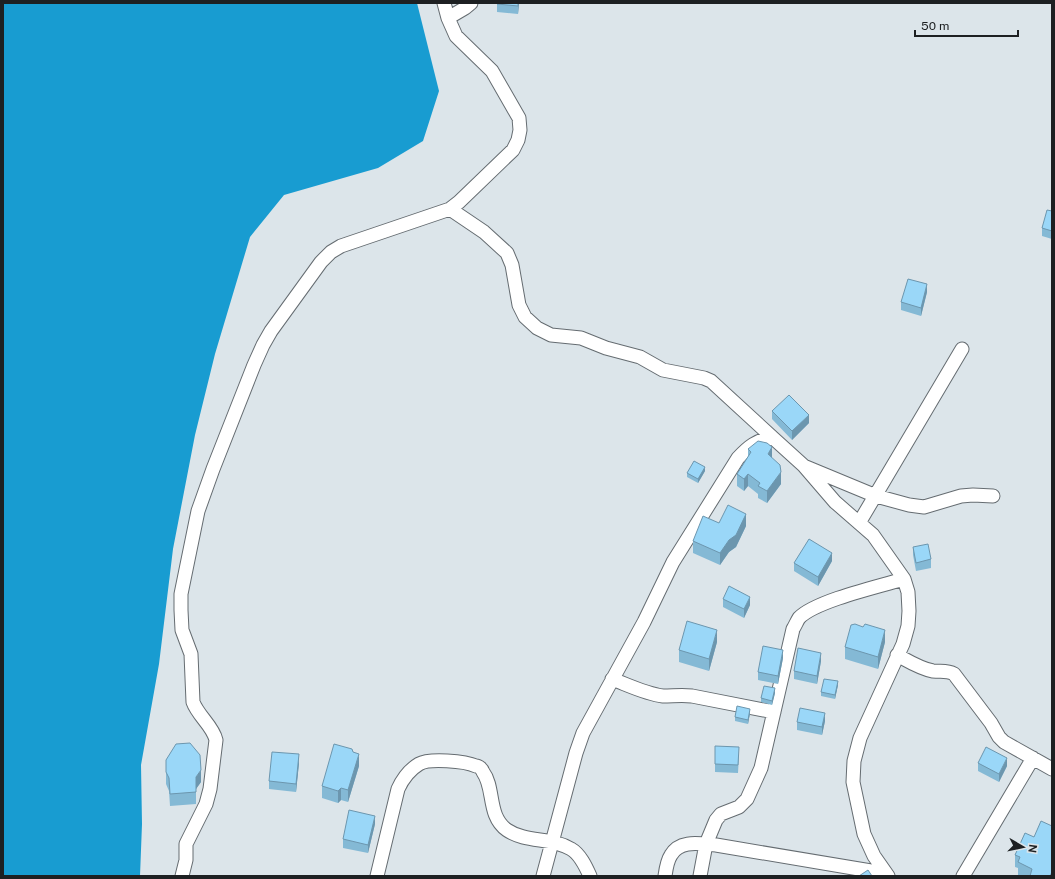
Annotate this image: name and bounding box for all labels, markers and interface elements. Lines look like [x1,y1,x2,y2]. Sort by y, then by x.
scale bar [915,12,1018,38]
text: 50 m [921,19,949,33]
north arrow [1003,827,1043,867]
text: N [1026,843,1039,854]

